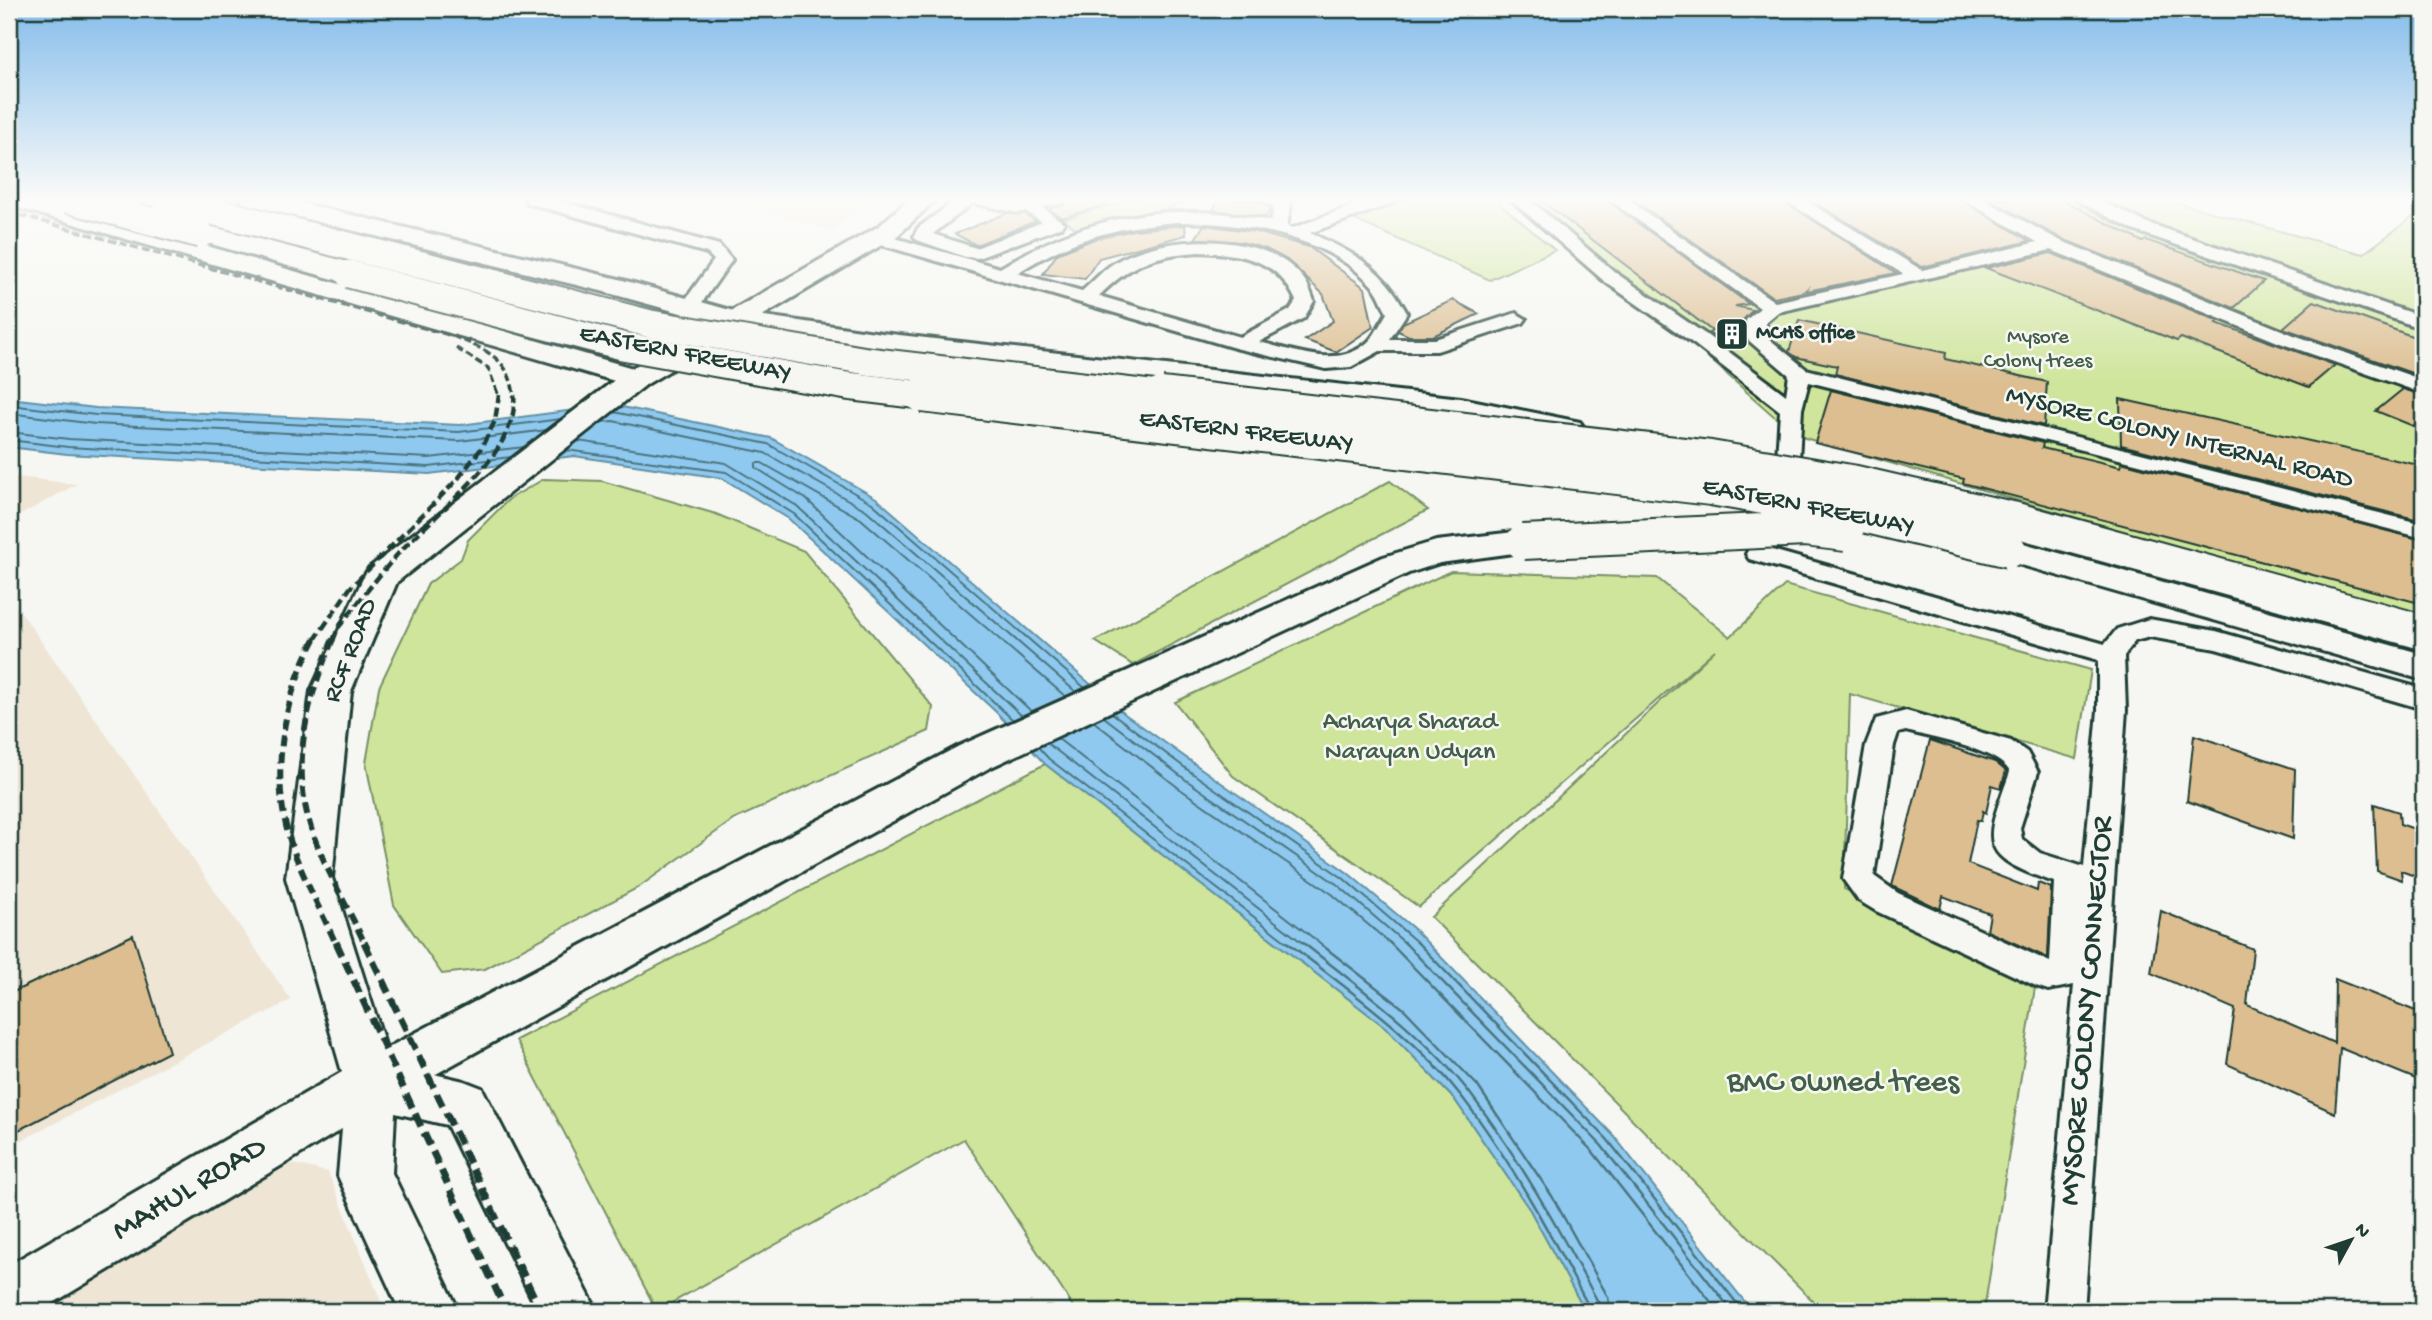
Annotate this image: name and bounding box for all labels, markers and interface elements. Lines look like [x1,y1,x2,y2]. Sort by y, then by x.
building icon: MCHS office [1713,315,1751,353]
street label: EASTERN FREEWAY [576,319,794,391]
place label: MCHS office [1756,322,1856,347]
park label: Mysore Colony trees [1984,326,2094,375]
street label: MYSORE COLONY INTERNAL ROAD [2002,381,2356,497]
street label: EASTERN FREEWAY [1137,404,1355,462]
street label: EASTERN FREEWAY [1699,472,1917,544]
street label: RCF ROAD [318,595,386,707]
park label: Acharya Sharad Narayan Udyan [1323,708,1499,769]
street label: MYSORE COLONY CONNECTOR [2052,814,2124,1207]
park label: BMC owned trees [1726,1065,1960,1103]
street label: MAHUL ROAD [106,1129,274,1251]
north arrow [2316,1204,2386,1274]
text: N [2349,1219,2374,1243]

